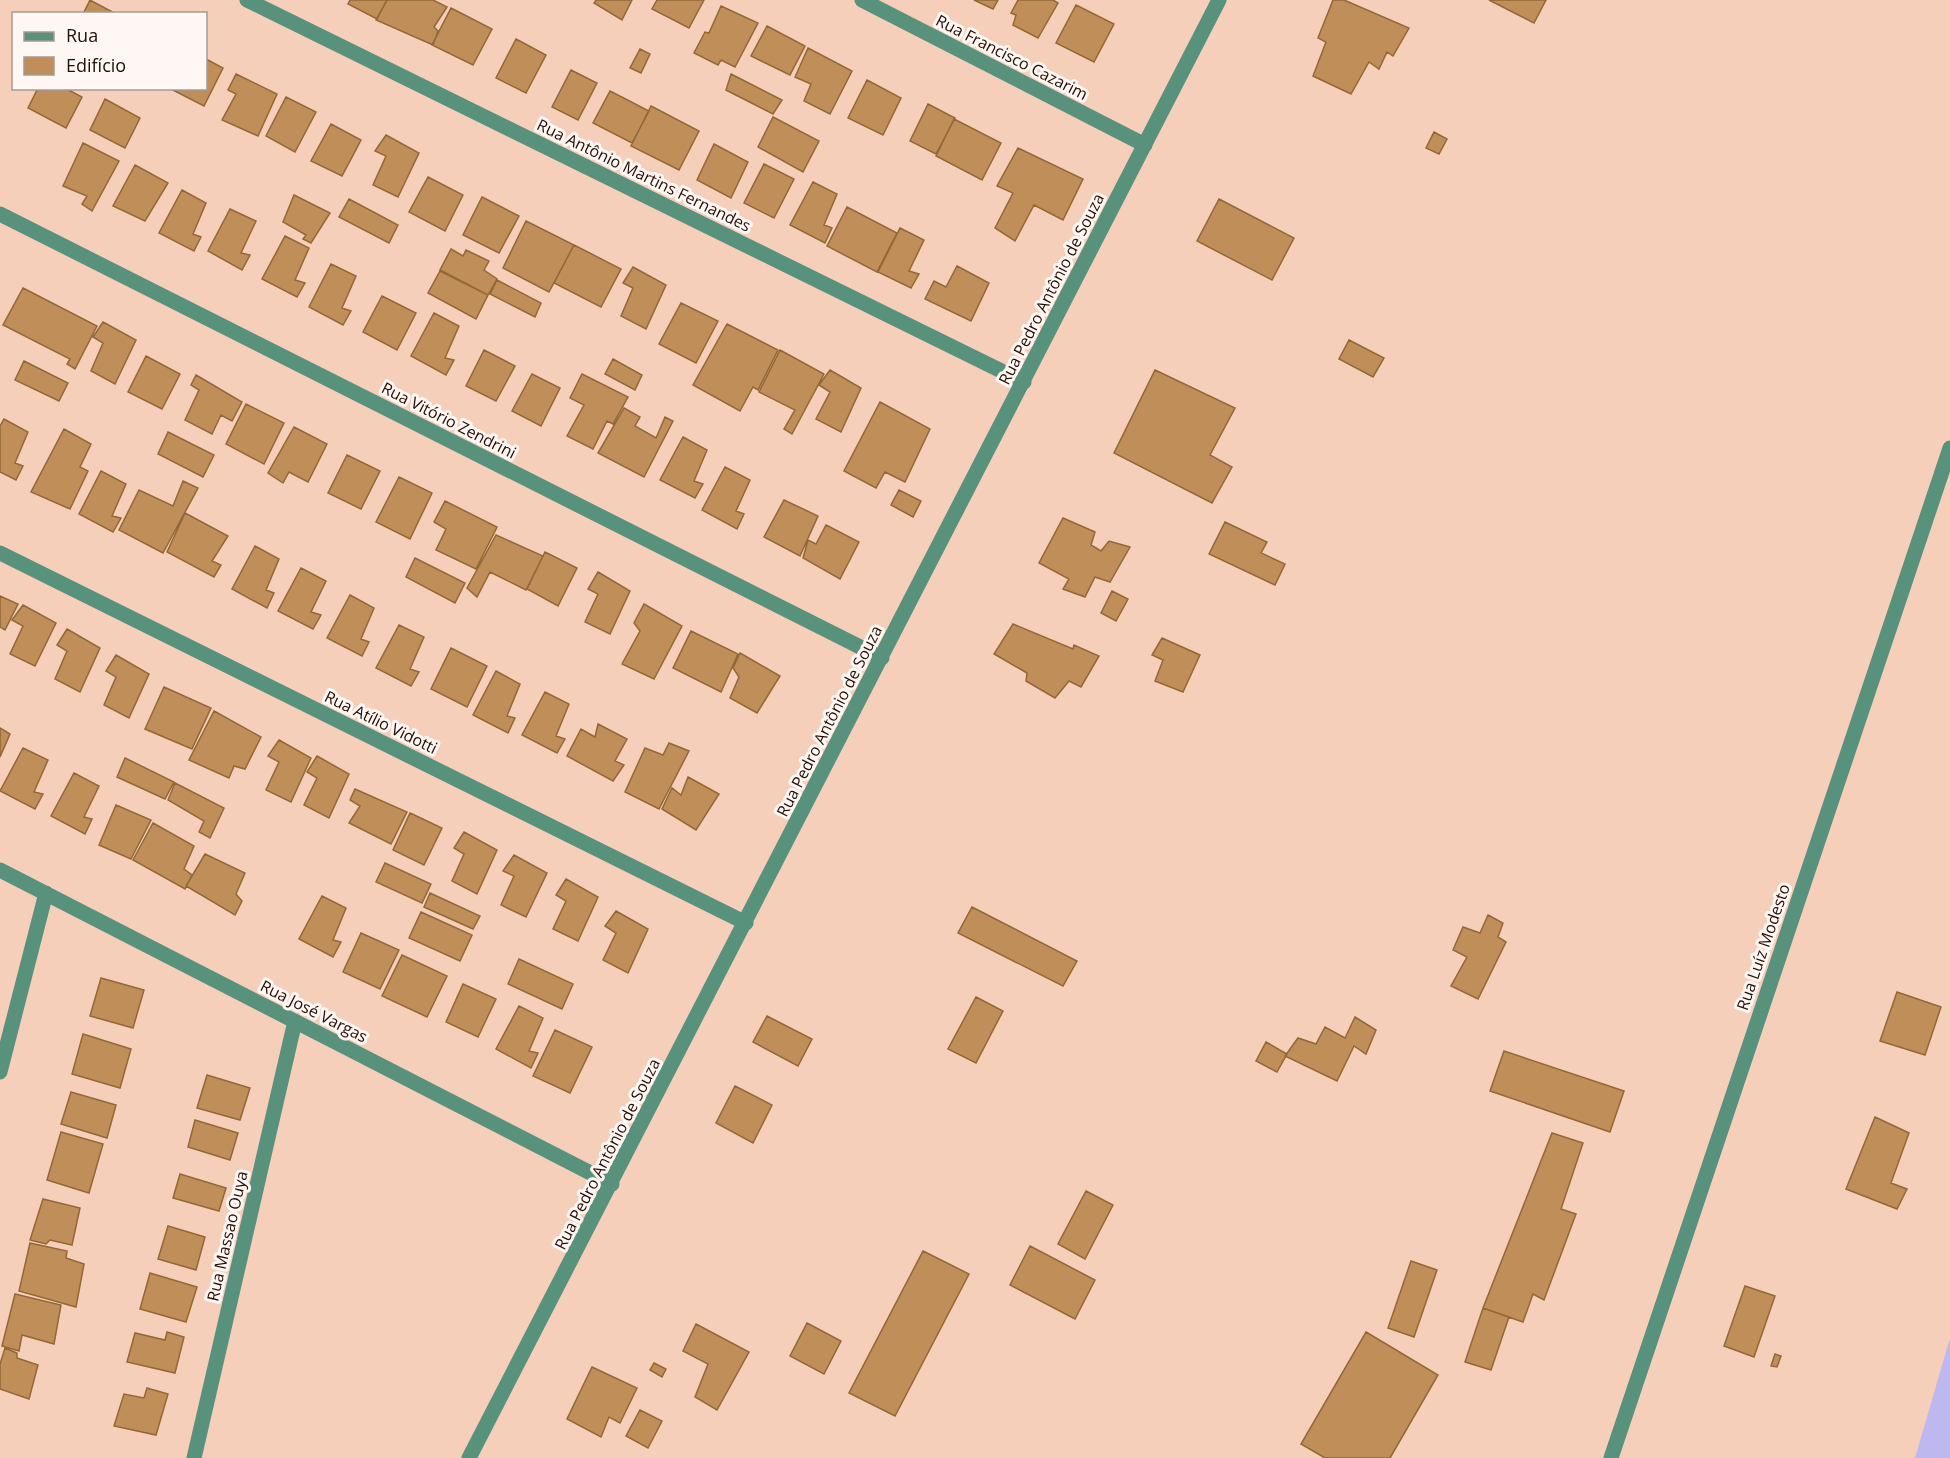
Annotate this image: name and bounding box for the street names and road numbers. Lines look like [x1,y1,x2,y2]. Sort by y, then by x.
street label: Rua Francisco Cazarim [932,9,1092,105]
street label: Rua Antônio Martins Fernandes [533,113,755,237]
street label: Rua Pedro Antônio de Souza [993,190,1109,388]
street label: Rua Vitório Zendrini [378,377,520,463]
street label: Rua Pedro Antônio de Souza [771,622,887,820]
street label: Rua Atílio Vidotti [321,685,441,759]
street label: Rua Luíz Modesto [1731,881,1795,1013]
street label: Rua José Vargas [257,975,371,1047]
street label: Rua Pedro Antônio de Souza [549,1055,665,1253]
street label: Rua Massao Ouya [201,1169,253,1303]

